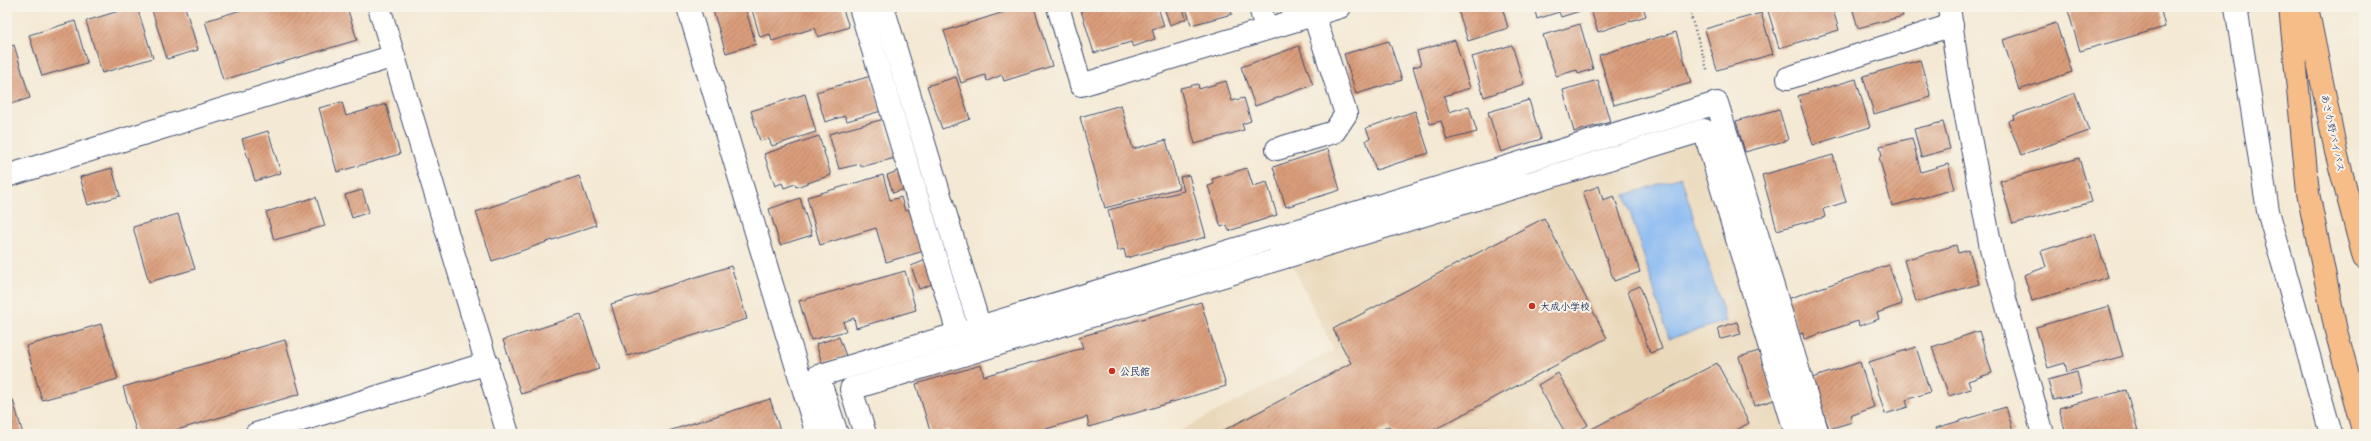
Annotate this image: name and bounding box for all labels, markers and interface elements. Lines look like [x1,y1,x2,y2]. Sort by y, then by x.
street label: あさか野バイパス [2318,93,2348,173]
place label: 大成小学校 [1540,300,1590,313]
marker: 大成小学校 [1527,301,1537,311]
place label: 公民館 [1120,365,1150,378]
marker: 公民館 [1107,366,1117,376]

